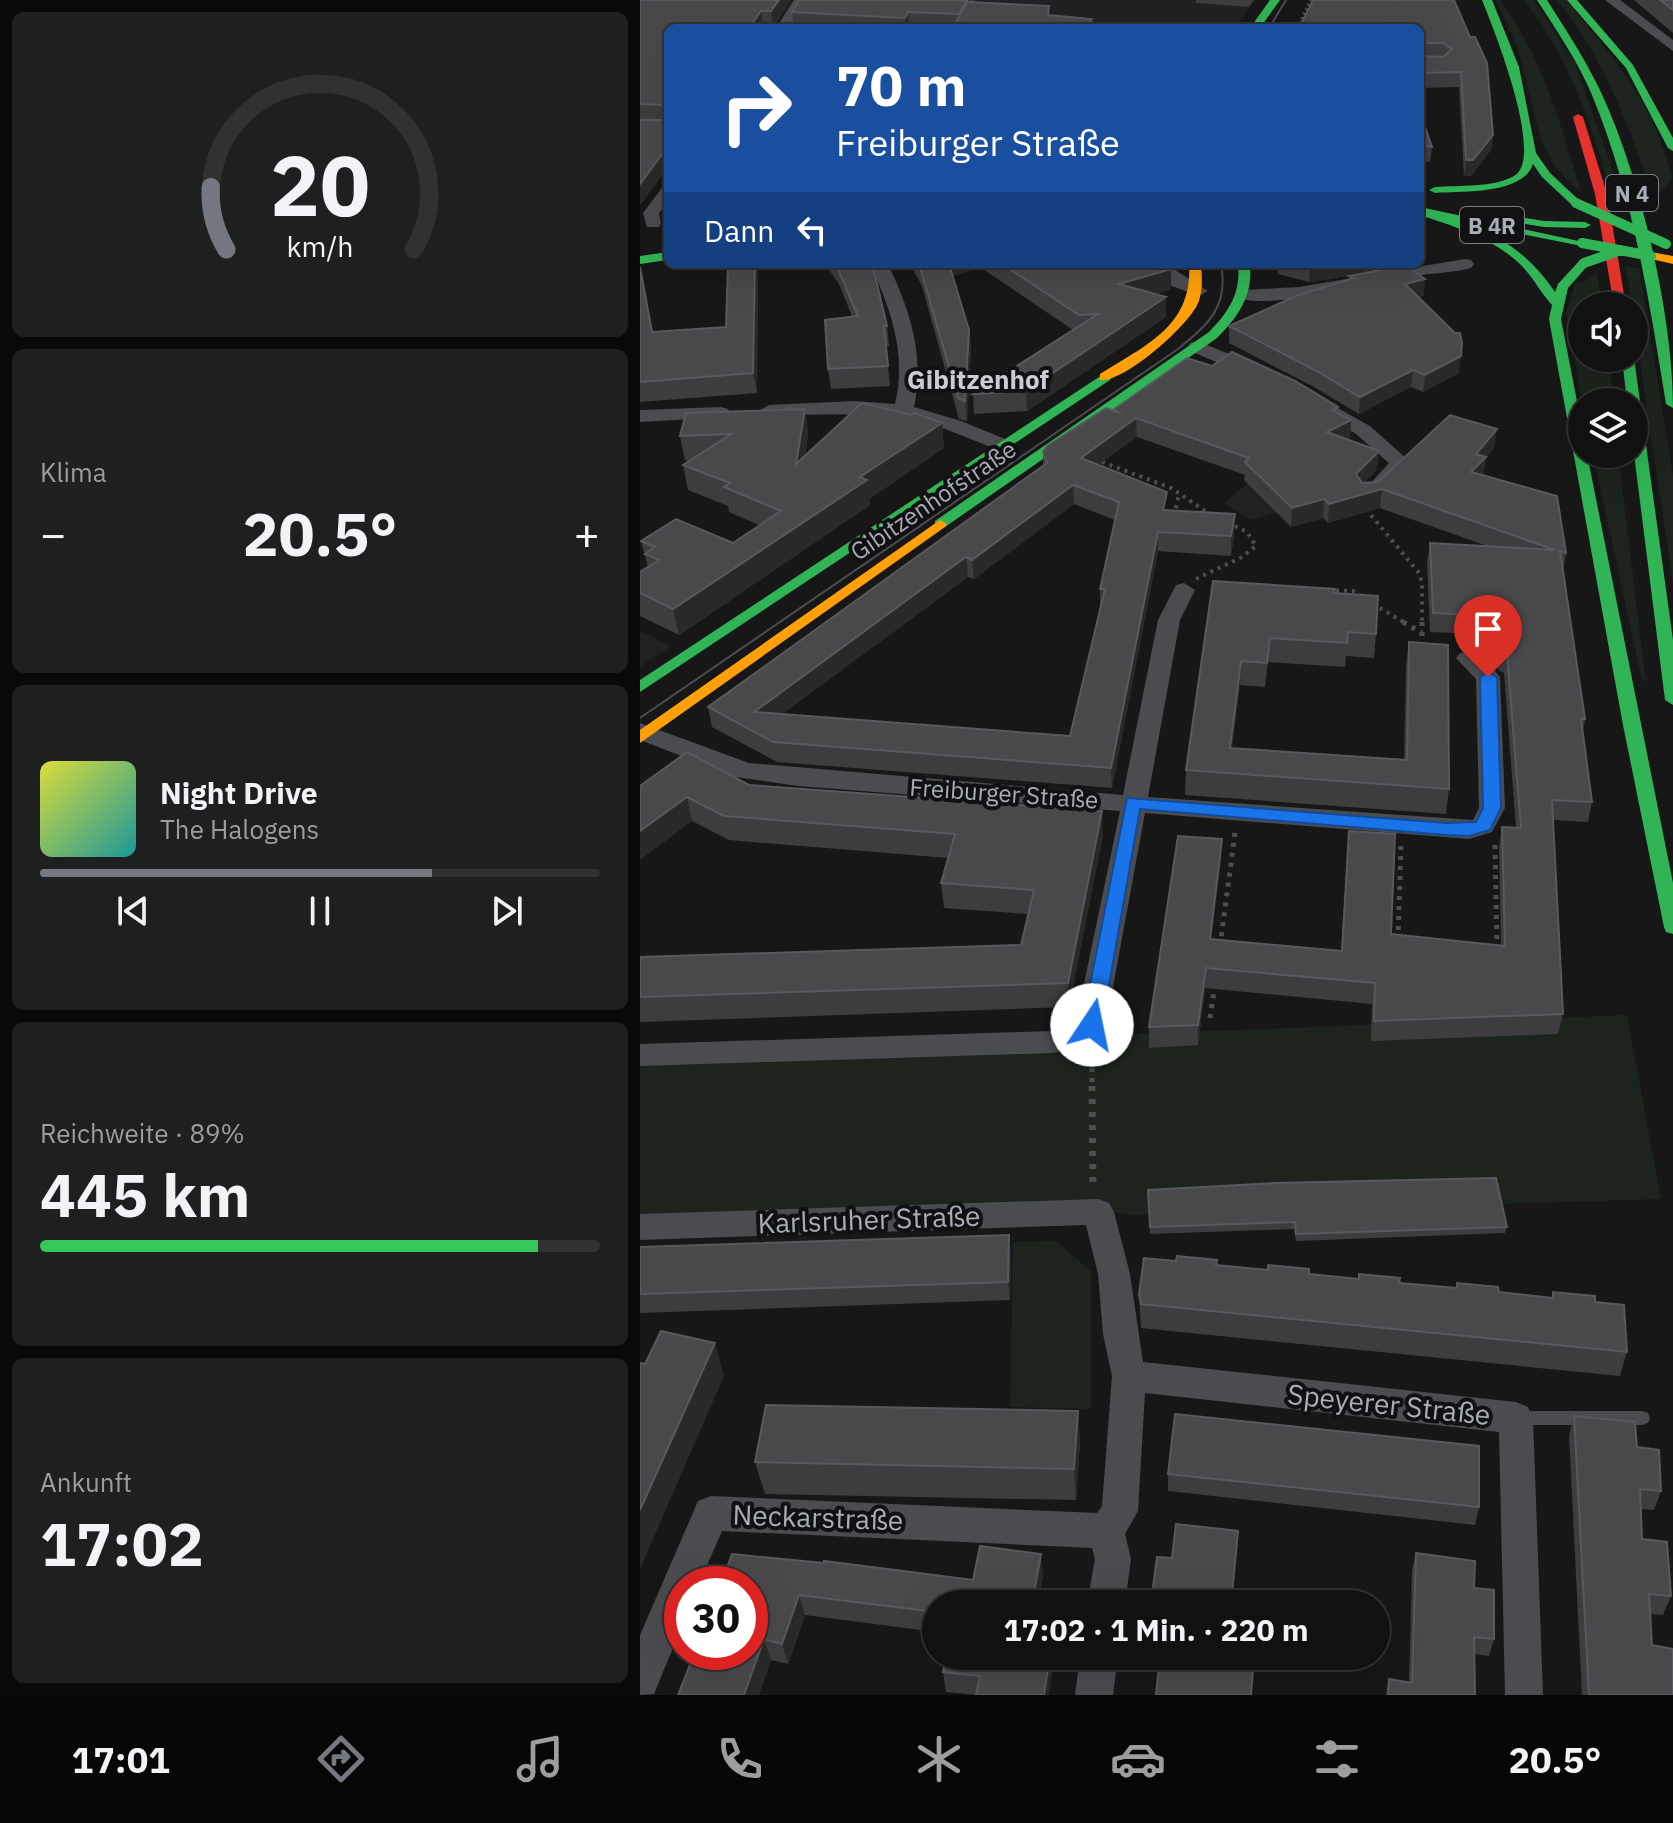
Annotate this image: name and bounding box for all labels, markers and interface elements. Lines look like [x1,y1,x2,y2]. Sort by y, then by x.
text: 70 m [836,49,966,121]
icon: right [704,56,808,160]
text: Freiburger Straße [836,119,1120,166]
text: 20 [270,131,370,239]
road number: N 4 [1606,175,1658,211]
road number: B 4R [1460,207,1524,243]
icon: left [790,208,834,252]
text: Dann [704,211,774,250]
text: km/h [286,228,354,265]
map controls [1568,292,1648,468]
button: sound [1568,292,1648,372]
district label: Gibitzenhof [907,362,1050,396]
button: layers [1568,388,1648,468]
street label: Gibitzenhofstraße [844,433,1022,567]
text: Klima [40,455,107,489]
text: 20.5° [243,494,397,573]
text: − [40,505,66,562]
text: + [574,505,600,562]
pin [1454,595,1522,677]
icon: arrive [1466,607,1510,651]
street label: Freiburger Straße [909,770,1099,816]
text: Night Drive [160,773,318,812]
text: The Halogens [160,812,319,846]
icon: previous [111,889,155,933]
icon: pause [298,889,342,933]
icon: next [485,889,529,933]
position arrow [1050,983,1134,1067]
text: Reichweite · 89% [40,1116,245,1150]
text: 445 km [40,1155,250,1234]
street label: Karlsruher Straße [757,1197,981,1241]
street label: Speyerer Straße [1286,1375,1492,1433]
text: Ankunft [40,1465,132,1499]
street label: Neckarstraße [732,1496,904,1538]
text: 17:02 [40,1504,204,1583]
speed limit sign: 30 [664,1566,768,1670]
text: 17:02 · 1 Min. · 220 m [1003,1610,1309,1649]
icon: directions [313,1731,369,1787]
icon: music [512,1731,568,1787]
icon: phone [712,1731,768,1787]
icon: climate [911,1731,967,1787]
icon: car [1110,1731,1166,1787]
icon: filters [1309,1731,1365,1787]
text: 17:01 [72,1736,170,1783]
text: 20.5° [1508,1736,1601,1783]

